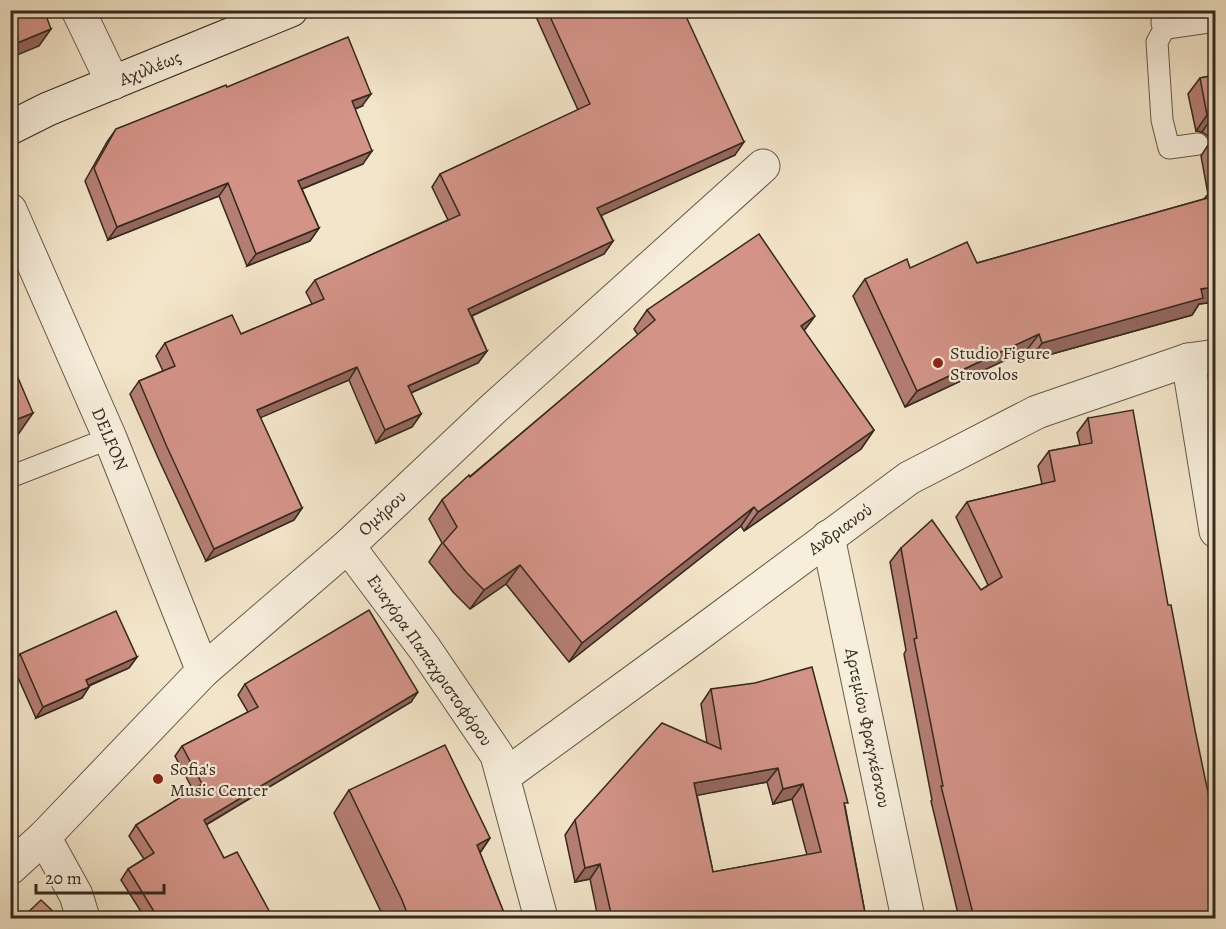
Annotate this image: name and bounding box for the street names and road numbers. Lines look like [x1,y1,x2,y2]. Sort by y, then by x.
street label: Αχιλλέως [115,45,185,92]
street label: DELFON [86,404,134,474]
street label: Ομήρου [353,485,411,541]
street label: Ανδριανού [802,498,877,561]
street label: Ευαγόρα Παπαχριστοφόρου [361,569,499,751]
street label: Αρτεμίου Φραγκέσκου [839,645,897,810]

